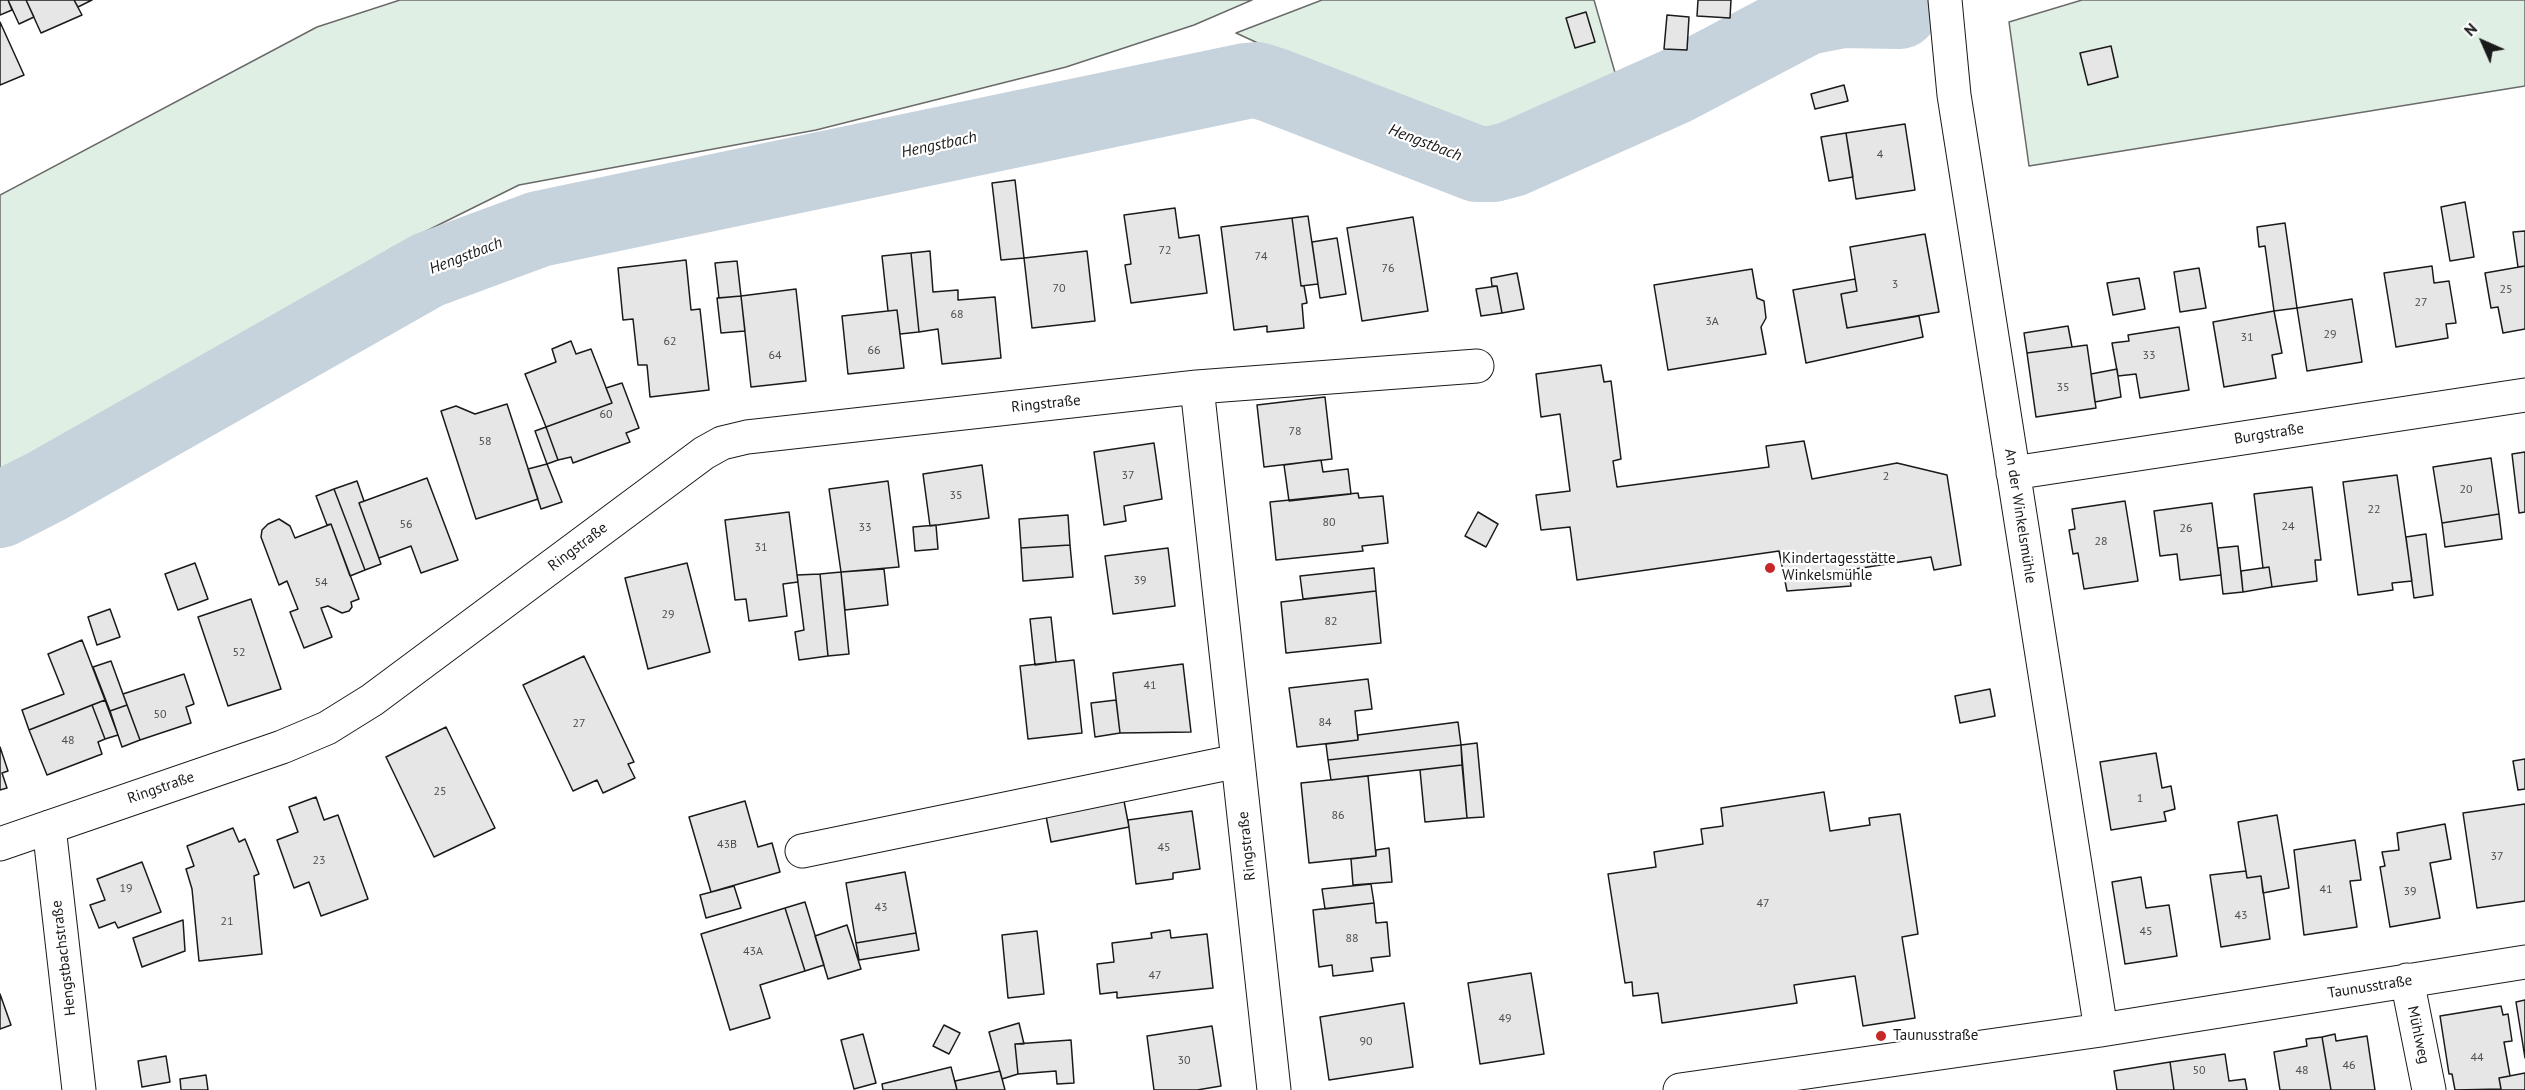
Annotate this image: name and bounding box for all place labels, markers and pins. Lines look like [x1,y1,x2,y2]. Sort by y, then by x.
place label: Kindertagesstätte Winkelsmühle [1782,550,1896,585]
marker: Kindertagesstätte Winkelsmühle [1763,561,1777,575]
place label: Taunusstraße [1893,1027,1978,1045]
marker: Taunusstraße [1874,1029,1888,1043]

